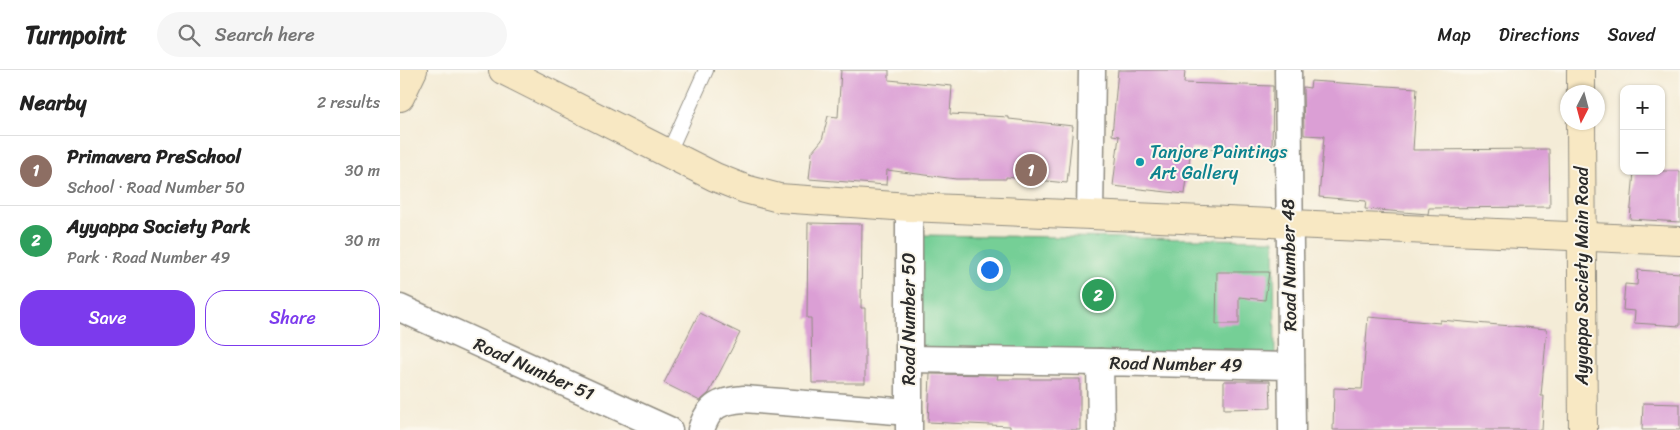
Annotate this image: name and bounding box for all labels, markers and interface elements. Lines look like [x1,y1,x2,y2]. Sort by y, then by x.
search box [157,12,507,57]
text: Turnpoint [25,14,127,56]
text: Search here [215,18,315,51]
text: Map [1438,19,1471,51]
text: Directions [1499,19,1580,51]
text: Saved [1608,19,1655,51]
icon: search [175,21,203,49]
text: Nearby [20,84,86,122]
north arrow [1560,85,1605,130]
map controls [1620,85,1665,175]
button: + [1620,85,1665,130]
text: 2 results [317,88,380,117]
button: − [1620,130,1665,175]
place label: Tanjore Paintings Art Gallery [1149,136,1288,189]
text: Primavera PreSchool [67,140,241,173]
pin: 1 [1015,151,1047,189]
text: 1 [33,156,39,185]
text: 30 m [345,156,380,185]
marker: Tanjore Paintings Art Gallery [1134,156,1146,168]
street label: Ayyappa Society Main Road [1566,165,1598,386]
text: School · Road Number 50 [67,173,245,202]
street label: Road Number 48 [1272,198,1306,331]
text: Ayyappa Society Park [67,210,251,243]
text: 2 [31,226,41,255]
text: 30 m [345,226,380,255]
text: Park · Road Number 49 [67,243,230,272]
street label: Road Number 50 [893,253,925,385]
your location [977,257,1003,283]
pin: 2 [1082,276,1114,314]
button: Save [20,290,195,346]
button: Share [205,290,380,346]
street label: Road Number 51 [469,328,600,410]
street label: Road Number 49 [1109,347,1243,381]

